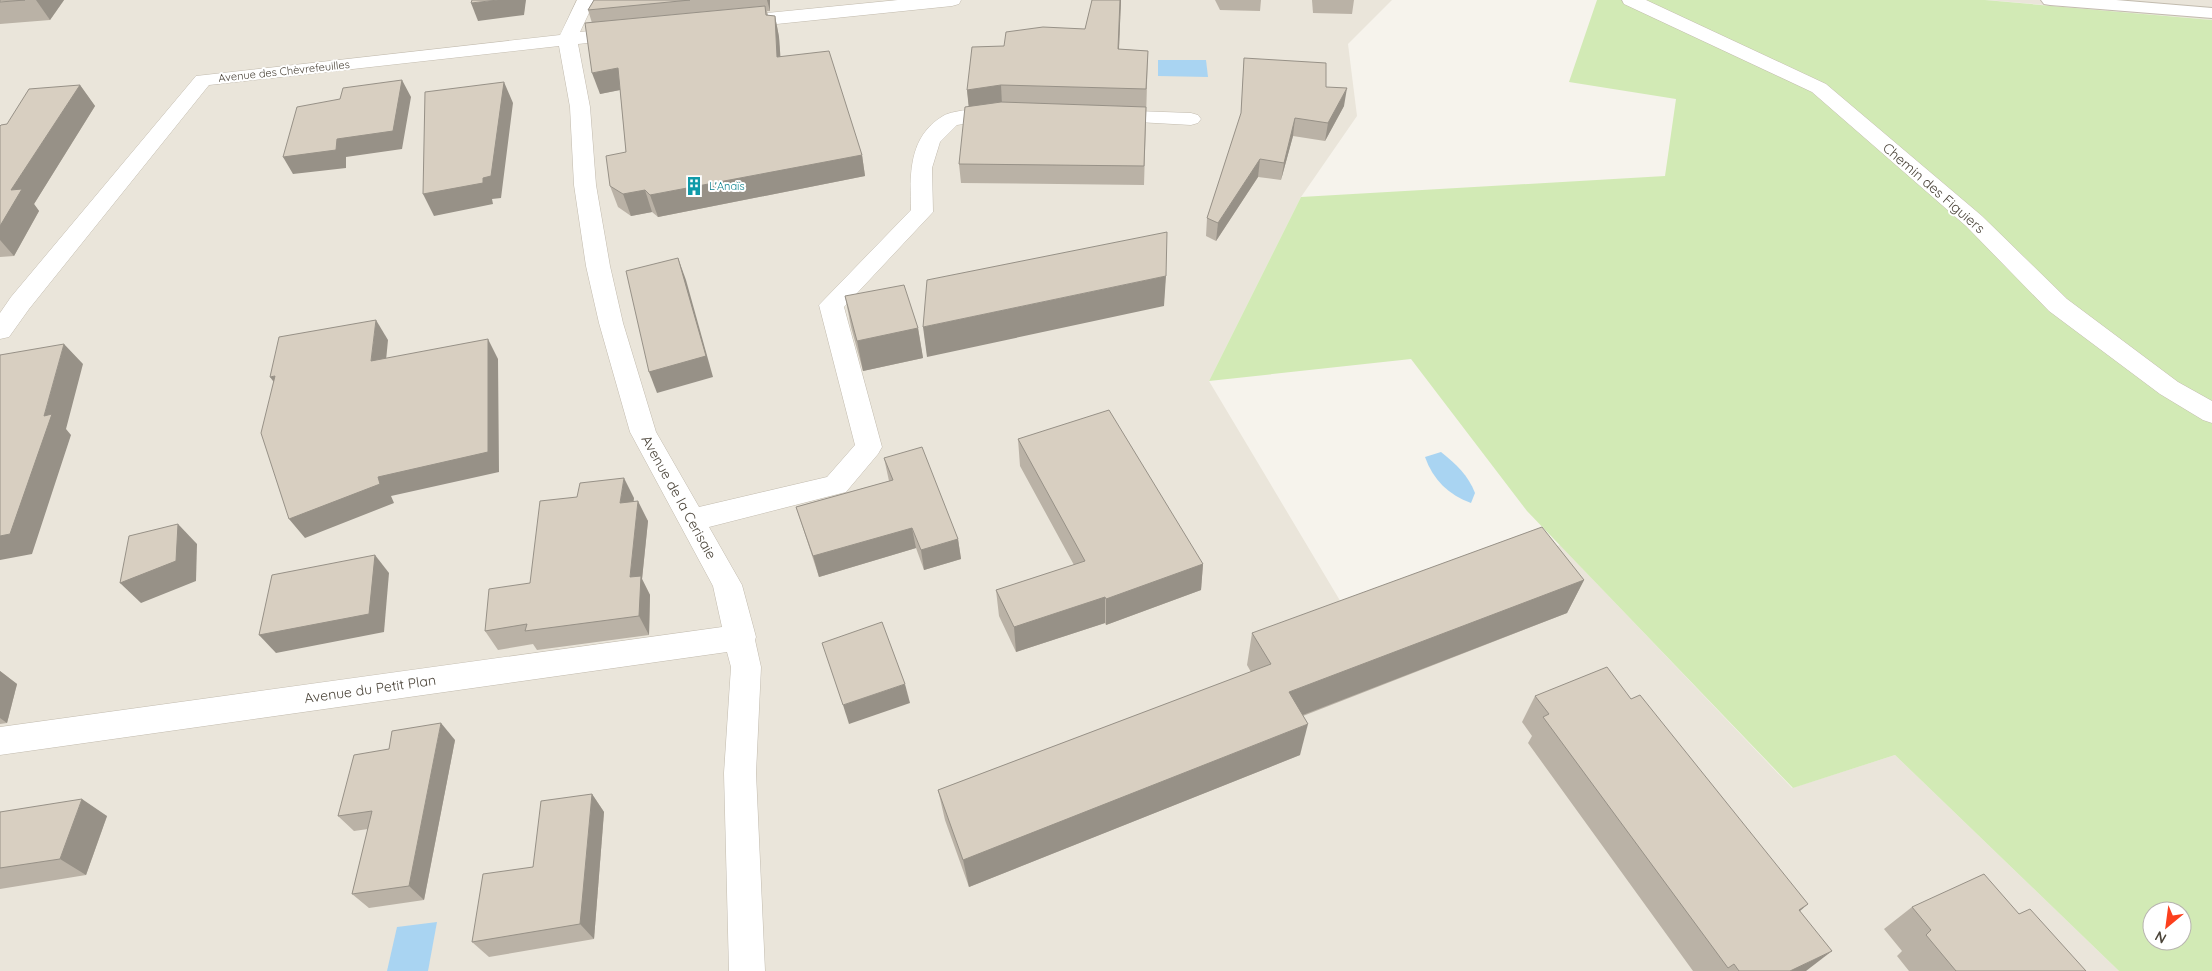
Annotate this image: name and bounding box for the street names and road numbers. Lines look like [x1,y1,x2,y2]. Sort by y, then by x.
street label: Avenue des Chèvrefeuilles [218,57,350,85]
street label: Chemin des Figuiers [1879,139,1989,237]
street label: Avenue de la Cerisaie [637,432,721,562]
street label: Avenue du Petit Plan [303,671,437,707]

